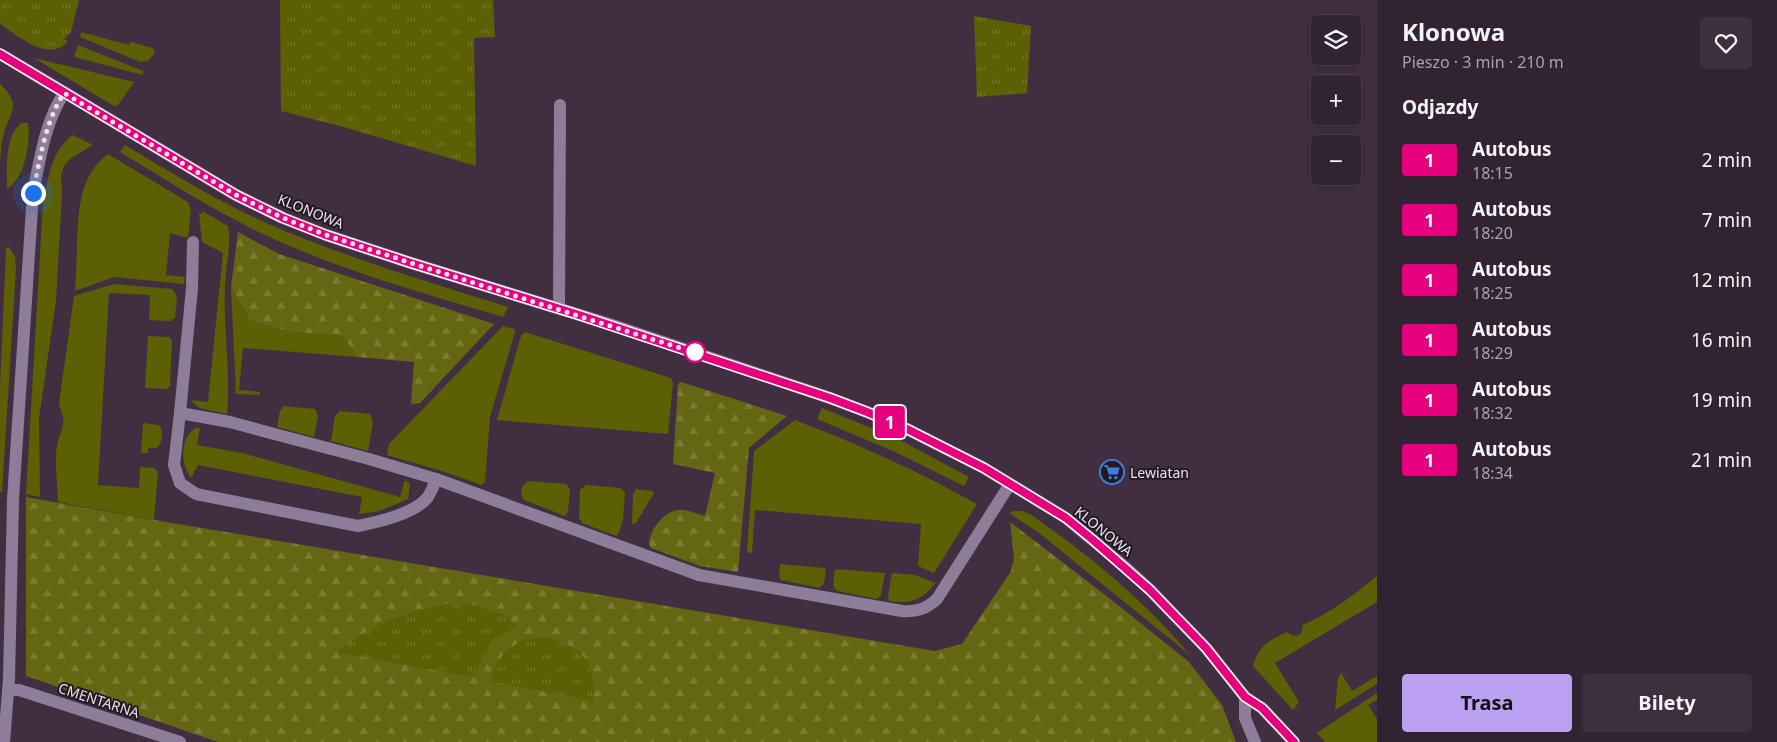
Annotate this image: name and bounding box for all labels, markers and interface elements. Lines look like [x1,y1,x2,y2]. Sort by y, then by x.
map controls [1311,15,1361,185]
button: layers [1311,15,1361,65]
text: Klonowa [1402,15,1505,48]
button: heart [1700,17,1752,69]
text: Pieszo · 3 min · 210 m [1402,51,1564,73]
button: + [1311,75,1361,125]
text: Odjazdy [1402,94,1478,120]
button: − [1311,135,1361,185]
text: Autobus [1472,136,1552,162]
text: 2 min [1702,147,1752,173]
text: 1 [1424,148,1435,172]
text: 18:15 [1472,162,1513,184]
your location [21,181,46,206]
street label: KLONOWA [275,189,347,233]
text: Autobus [1472,196,1552,222]
text: 7 min [1702,207,1752,233]
text: 1 [1424,208,1435,232]
text: 18:20 [1472,222,1513,244]
text: Autobus [1472,256,1552,282]
text: 12 min [1691,267,1752,293]
text: 1 [1424,268,1435,292]
text: 18:25 [1472,282,1513,304]
text: Autobus [1472,316,1552,342]
text: 16 min [1691,327,1752,353]
text: 1 [1424,328,1435,352]
unlabelled marker [684,341,706,363]
text: 18:29 [1472,342,1513,364]
text: Autobus [1472,376,1552,402]
text: 19 min [1691,387,1752,413]
text: 1 [1424,388,1435,412]
text: 18:32 [1472,402,1513,424]
line badge: 1 [874,406,906,438]
text: 1 [885,410,895,434]
text: Autobus [1472,436,1552,462]
text: 21 min [1691,447,1752,473]
text: 1 [1424,448,1435,472]
supermarket icon: Lewiatan [1099,459,1125,485]
text: 18:34 [1472,462,1513,484]
place label: Lewiatan [1130,463,1189,482]
street label: KLONOWA [1071,502,1137,560]
button: Trasa [1402,674,1572,732]
button: Bilety [1582,674,1752,732]
street label: CMENTARNA [56,678,142,722]

